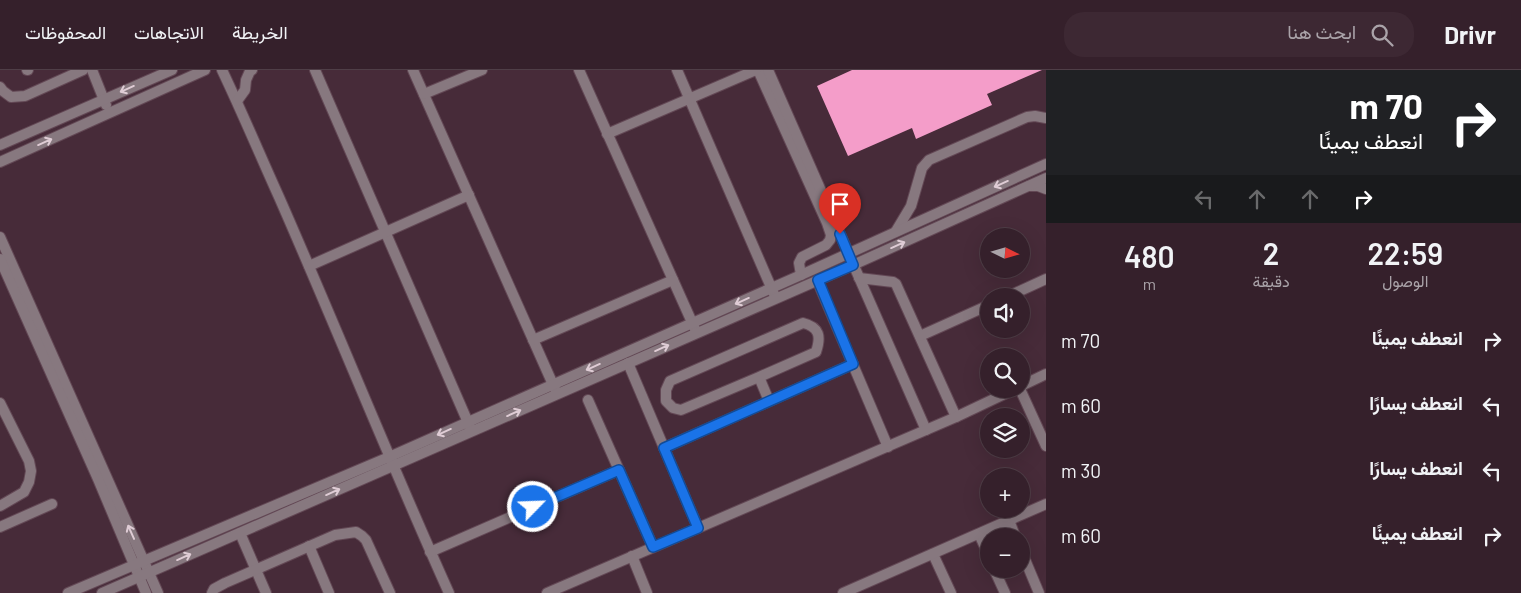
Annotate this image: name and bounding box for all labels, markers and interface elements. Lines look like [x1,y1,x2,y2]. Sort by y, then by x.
search box [1064,12,1414,57]
text: ابحث هنا [1287,20,1356,43]
text: Drivr [1444,20,1496,49]
text: المحفوظات [25,21,106,43]
text: الاتجاهات [134,21,204,43]
text: الخريطة [232,21,288,43]
icon: search [1368,21,1396,49]
text: 70 m [1349,84,1423,126]
one-way arrow [120,85,135,95]
icon: right [1441,90,1506,155]
text: انعطف يمينًا [1319,127,1423,153]
one-way arrow [37,136,52,146]
one-way arrow [994,180,1009,189]
pin [819,183,861,234]
icon: left [1190,185,1218,213]
icon: ahead [1243,185,1271,213]
icon: ahead [1296,185,1324,213]
icon: right [1349,185,1377,213]
icon: arrive [826,190,854,218]
north arrow [980,228,1030,278]
map controls [980,228,1030,578]
text: 2 [1263,235,1279,271]
text: 22:59 [1368,235,1443,271]
text: 480 [1124,238,1175,274]
one-way arrow [890,239,905,249]
text: دقيقة [1253,271,1290,290]
text: الوصول [1382,271,1428,290]
text: m [1143,274,1156,293]
button: sound [980,288,1030,338]
one-way arrow [735,296,750,306]
text: انعطف يمينًا [1372,326,1463,349]
icon: right [1478,327,1506,355]
text: 70 m [1061,329,1100,352]
one-way arrow [654,342,669,352]
button: search [980,348,1030,398]
one-way arrow [586,362,601,372]
text: انعطف يسارًا [1369,391,1463,414]
icon: left [1478,392,1506,420]
text: 60 m [1061,394,1101,417]
one-way arrow [506,408,521,418]
button: layers [980,408,1030,458]
one-way arrow [437,428,452,438]
text: انعطف يسارًا [1369,456,1463,479]
icon: left [1478,457,1506,485]
text: 30 m [1061,459,1101,482]
button: + [980,468,1030,518]
position arrow [506,480,558,532]
one-way arrow [325,487,340,497]
text: انعطف يمينًا [1372,521,1463,544]
icon: right [1478,522,1506,550]
text: 60 m [1061,524,1101,547]
one-way arrow [125,525,135,540]
button: − [980,528,1030,578]
one-way arrow [176,552,191,562]

